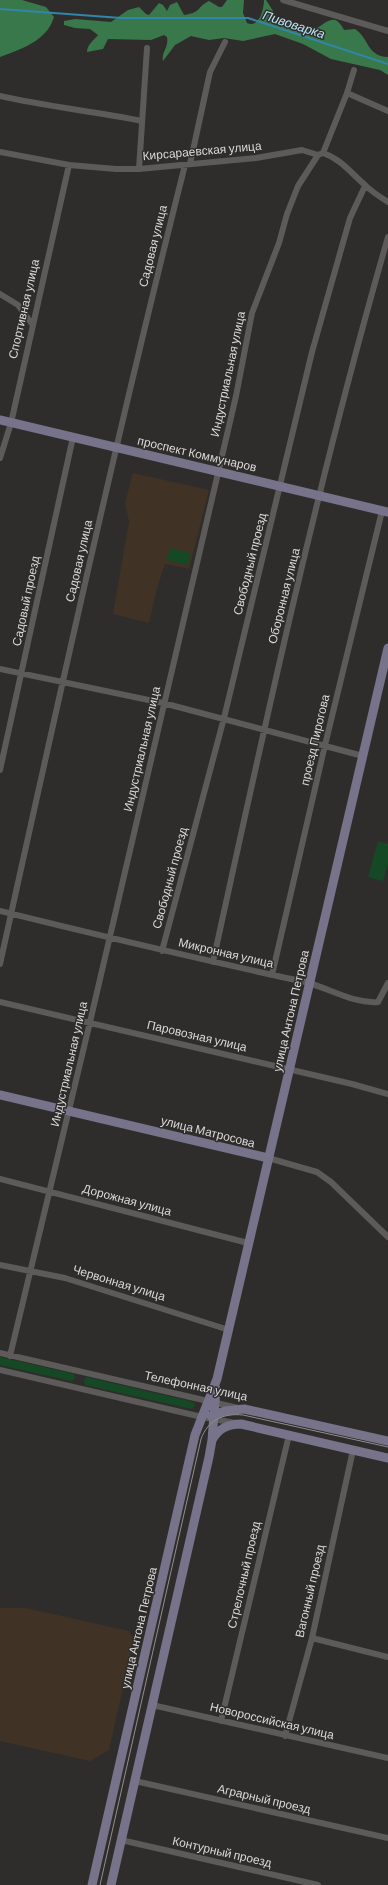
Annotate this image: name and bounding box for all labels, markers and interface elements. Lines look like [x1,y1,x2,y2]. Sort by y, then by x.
water label: Пивоварка [261,6,327,42]
street label: Кирсараевская улица [142,138,262,163]
street label: Садовая улица [135,203,170,288]
street label: Спортивная улица [5,257,42,360]
street label: Индустриальная улица [207,309,248,438]
street label: проспект Коммунаров [136,433,258,475]
street label: Свободный проезд [230,511,269,616]
street label: Садовая улица [62,518,95,603]
street label: Оборонная улица [264,546,303,645]
street label: Садовый проезд [9,554,42,647]
street label: Индустриальная улица [120,684,163,813]
street label: проезд Пирогова [297,692,332,787]
street label: Свободный проезд [149,825,190,930]
street label: Микронная улица [177,934,275,971]
street label: улица Антона Петрова [269,948,312,1073]
street label: Индустриальная улица [47,999,90,1128]
street label: Паровозная улица [146,1017,249,1054]
street label: улица Матросова [159,1113,257,1151]
street label: Дорожная улица [81,1180,174,1219]
street label: Червонная улица [71,1261,168,1304]
street label: Телефонная улица [143,1367,249,1404]
street label: Стрелочный проезд [224,1520,263,1630]
street label: Вагонный проезд [292,1543,328,1639]
street label: улица Антона Петрова [117,1565,160,1690]
street label: Новороссийская улица [209,1699,336,1742]
street label: Аграрный проезд [216,1780,312,1817]
street label: Контурный проезд [171,1833,273,1870]

